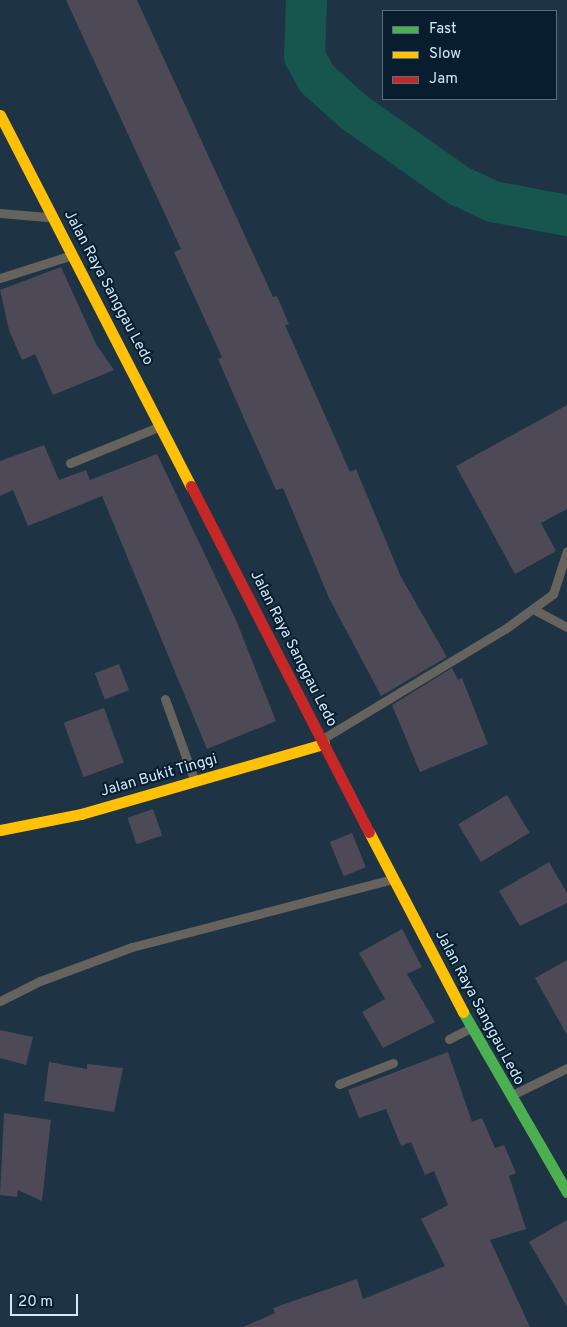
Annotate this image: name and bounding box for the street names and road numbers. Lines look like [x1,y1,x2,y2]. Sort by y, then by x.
street label: Jalan Raya Sanggau Ledo [59,207,157,369]
street label: Jalan Raya Sanggau Ledo [246,568,340,730]
street label: Jalan Bukit Tinggi [98,751,220,801]
street label: Jalan Raya Sanggau Ledo [430,927,528,1089]

